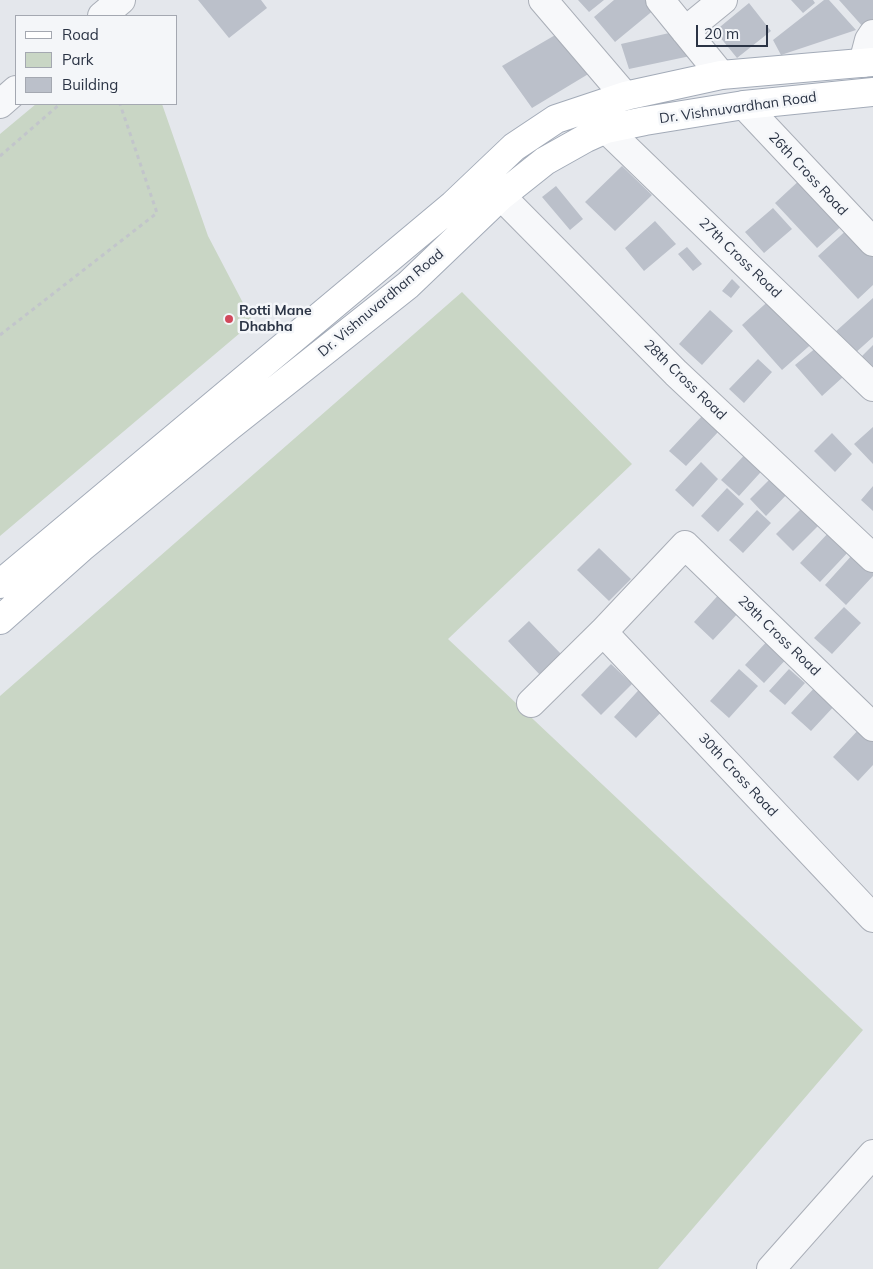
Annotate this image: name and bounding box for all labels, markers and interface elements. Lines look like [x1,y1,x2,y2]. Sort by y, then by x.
legend [15,15,178,105]
scale bar [698,15,770,47]
text: 20 m [704,24,739,43]
text: Road [62,25,99,44]
text: Park [62,50,94,69]
text: Building [62,75,118,94]
street label: Dr. Vishnuvardhan Road [658,89,818,127]
street label: 26th Cross Road [765,129,851,219]
street label: 27th Cross Road [695,214,785,302]
street label: Dr. Vishnuvardhan Road [315,246,447,360]
place label: Rotti Mane Dhabha [239,303,312,336]
marker: Rotti Mane Dhabha [223,313,235,325]
street label: 28th Cross Road [640,336,730,424]
street label: 29th Cross Road [734,592,824,680]
street label: 30th Cross Road [695,730,781,820]

